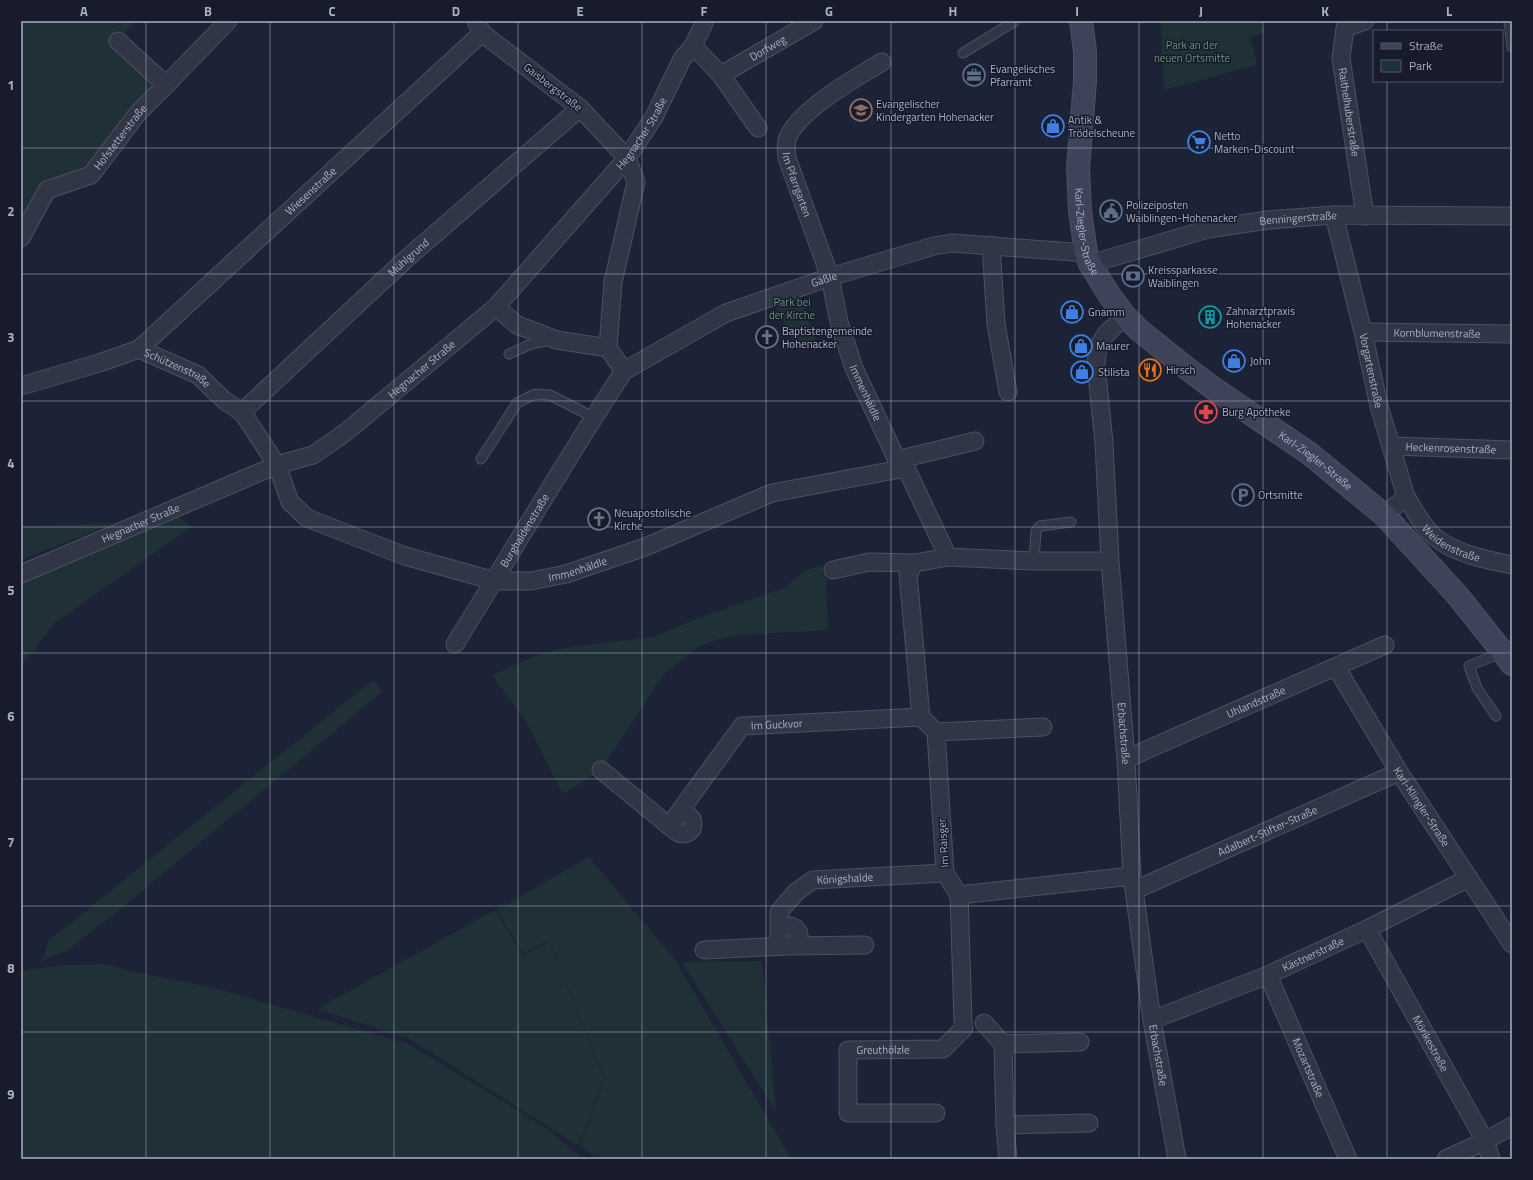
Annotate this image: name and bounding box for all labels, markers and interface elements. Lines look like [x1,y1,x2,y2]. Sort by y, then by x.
text: A [80,1,88,21]
text: B [204,1,212,21]
text: C [328,1,336,21]
text: D [452,1,460,21]
text: E [576,1,584,21]
text: F [701,1,708,21]
text: G [825,1,833,21]
text: H [949,1,957,21]
text: I [1075,1,1079,21]
text: J [1199,1,1203,21]
text: K [1321,1,1329,21]
text: L [1446,1,1452,21]
legend [1373,30,1503,82]
street label: Dorfweg [746,31,789,65]
text: Straße [1409,36,1443,55]
park label: Park an der neuen Ortsmitte [1154,37,1230,66]
text: Park [1409,56,1432,75]
street label: Gaisbergstraße [520,59,586,115]
place label: Evangelisches Pfarramt [990,61,1055,90]
office icon: Evangelisches Pfarramt [961,62,987,88]
street label: Raithelhuberstraße [1335,66,1364,158]
text: 1 [7,75,15,95]
street label: Hegnacher Straße [612,94,671,173]
place label: Evangelischer Kindergarten Hohenacker [876,96,994,125]
school or university icon: Evangelischer Kindergarten Hohenacker [848,97,874,123]
street label: Hofstetterstraße [90,100,151,173]
place label: Antik & Trödelscheune [1068,112,1135,141]
shop icon: Antik & Trödelscheune [1040,113,1066,139]
place label: Netto Marken-Discount [1214,128,1295,157]
supermarket icon: Netto Marken-Discount [1186,129,1212,155]
street label: Im Pfarrgarten [778,152,816,219]
street label: Wiesenstraße [281,163,340,219]
street label: Karl-Ziegler-Straße [1071,187,1103,279]
place label: Polizeiposten Waiblingen-Hohenacker [1126,197,1238,226]
public building icon: Polizeiposten Waiblingen-Hohenacker [1098,198,1124,224]
text: 2 [7,201,15,221]
street label: Benningerstraße [1258,207,1337,229]
street label: Mühlgrund [384,235,433,280]
place label: Kreissparkasse Waiblingen [1148,262,1218,291]
bank icon: Kreissparkasse Waiblingen [1120,263,1146,289]
street label: Gäßle [809,267,839,291]
park label: Park bei der Kirche [769,294,816,323]
shop icon: Gnamm [1059,299,1085,325]
place label: Zahnarztpraxis Hohenacker [1226,303,1295,332]
place label: Gnamm [1088,304,1125,320]
building icon: Zahnarztpraxis Hohenacker [1197,304,1223,330]
place label: Baptistengemeinde Hohenacker [782,323,873,352]
church icon: Baptistengemeinde Hohenacker [754,324,780,350]
street label: Kornblumenstraße [1394,324,1481,342]
text: 3 [7,327,15,347]
street label: Vorgartenstraße [1355,332,1387,410]
shop icon: Maurer [1068,333,1094,359]
street label: Hegnacher Straße [384,336,459,402]
place label: Maurer [1096,338,1130,354]
street label: Schützenstraße [142,344,215,392]
shop icon: John [1221,348,1247,374]
place label: John [1250,353,1271,369]
restaurant icon: Hirsch [1137,357,1163,383]
shop icon: Stilista [1069,359,1095,385]
place label: Hirsch [1166,362,1196,378]
street label: Immenhäldle [845,363,886,424]
place label: Stilista [1098,364,1130,380]
pharmacy icon: Burg Apotheke [1193,399,1219,425]
place label: Burg Apotheke [1222,404,1291,420]
street label: Karl-Ziegler-Straße [1276,427,1356,494]
street label: Heckenrosenstraße [1405,438,1497,457]
text: 4 [7,453,15,473]
parking icon: Ortsmitte [1230,482,1256,508]
place label: Ortsmitte [1258,487,1303,503]
street label: Burghaldenstraße [496,490,553,570]
street label: Hegnacher Straße [99,499,183,547]
place label: Neuapostolische Kirche [614,505,691,534]
church icon: Neuapostolische Kirche [586,506,612,532]
street label: Weidenstraße [1418,521,1482,566]
street label: Immenhäldle [547,552,609,585]
text: 5 [7,580,15,600]
street label: Uhlandstraße [1224,682,1288,722]
street label: Erbachstraße [1113,702,1134,765]
text: 6 [7,706,15,726]
street label: Im Guckvor [750,715,803,734]
street label: Karl-Klingler-Straße [1390,764,1454,850]
street label: Adalbert-Stifter-Straße [1215,801,1320,860]
street label: Im Raisger [933,818,953,868]
text: 7 [7,832,15,852]
street label: Königshalde [816,869,874,888]
street label: Kästnerstraße [1280,933,1347,975]
text: 8 [7,958,15,978]
street label: Mörikestraße [1409,1012,1453,1075]
street label: Erbachstraße [1145,1023,1172,1088]
street label: Mozartstraße [1288,1035,1328,1100]
street label: Greuthölzle [856,1041,910,1058]
text: 9 [7,1084,15,1104]

